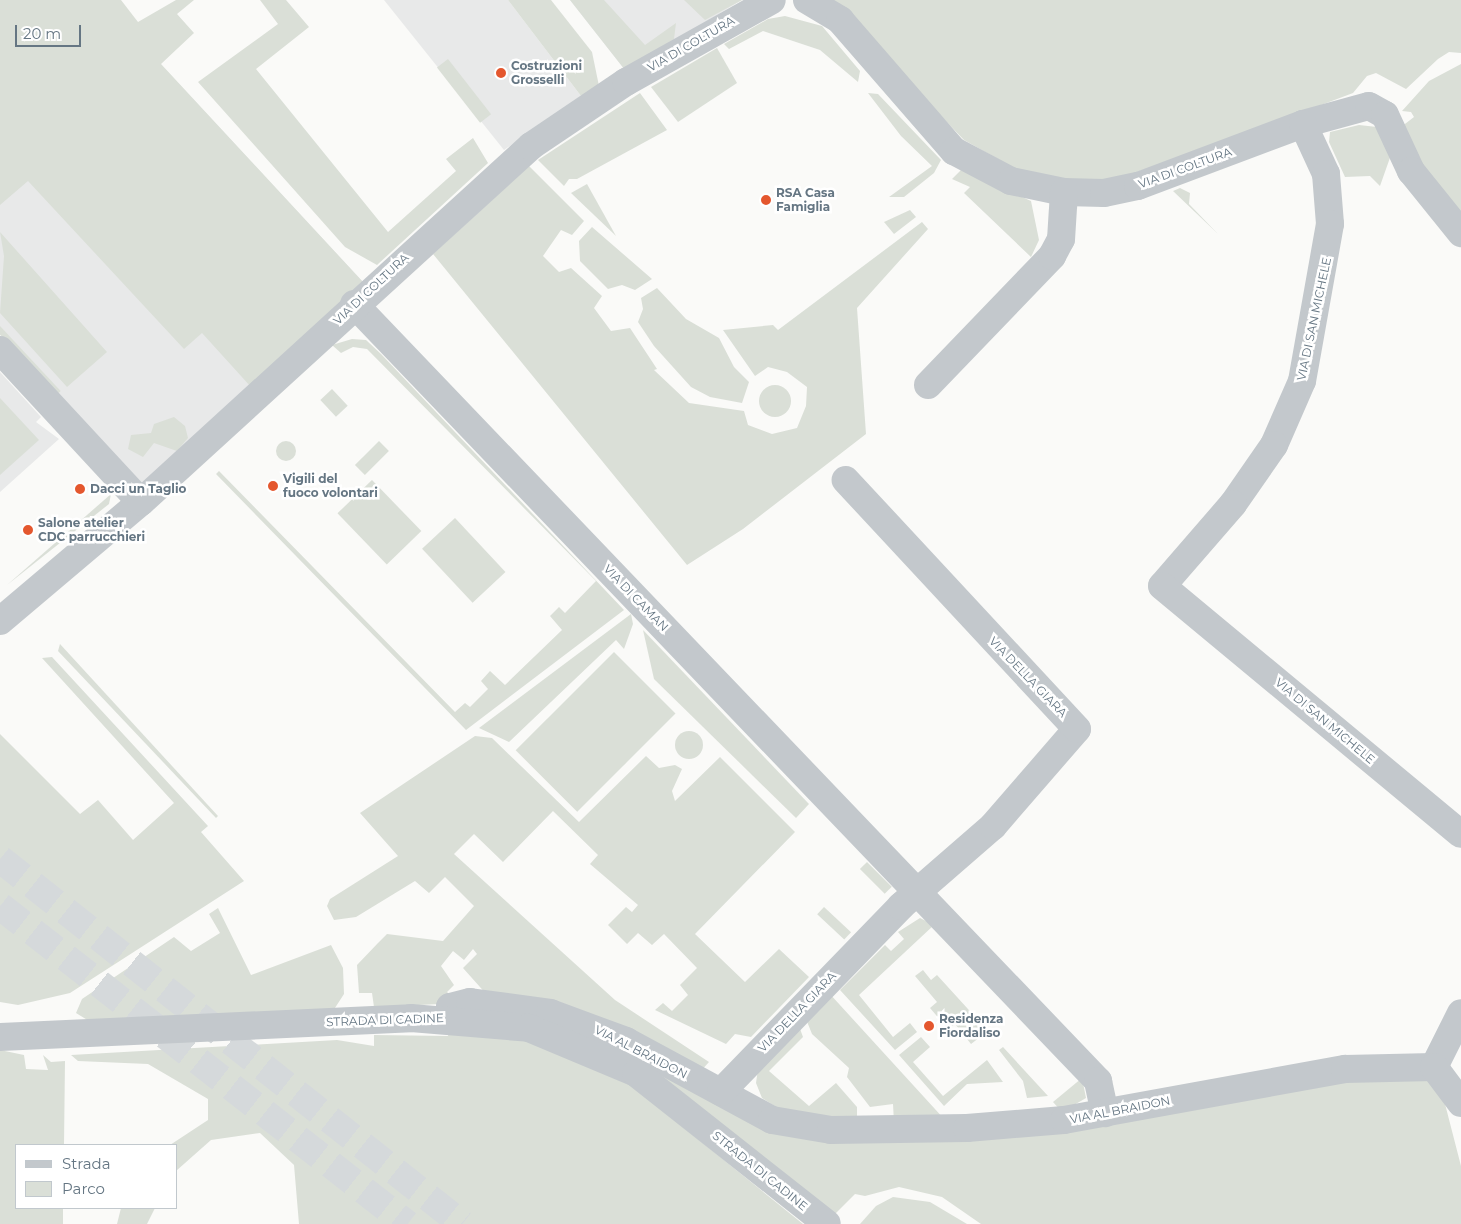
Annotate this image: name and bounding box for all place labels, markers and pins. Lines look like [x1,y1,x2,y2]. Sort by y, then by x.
place label: Costruzioni Grosselli [511,59,582,87]
marker: Costruzioni Grosselli [495,67,507,79]
place label: RSA Casa Famiglia [776,186,835,214]
marker: RSA Casa Famiglia [760,194,772,206]
place label: Vigili del fuoco volontari [283,472,378,500]
marker: Vigili del fuoco volontari [267,480,279,492]
place label: Dacci un Taglio [90,482,186,496]
marker: Dacci un Taglio [74,483,86,495]
place label: Salone atelier CDC parrucchieri [38,516,145,544]
marker: Salone atelier CDC parrucchieri [22,524,34,536]
place label: Residenza Fiordaliso [939,1012,1003,1040]
marker: Residenza Fiordaliso [923,1020,935,1032]

